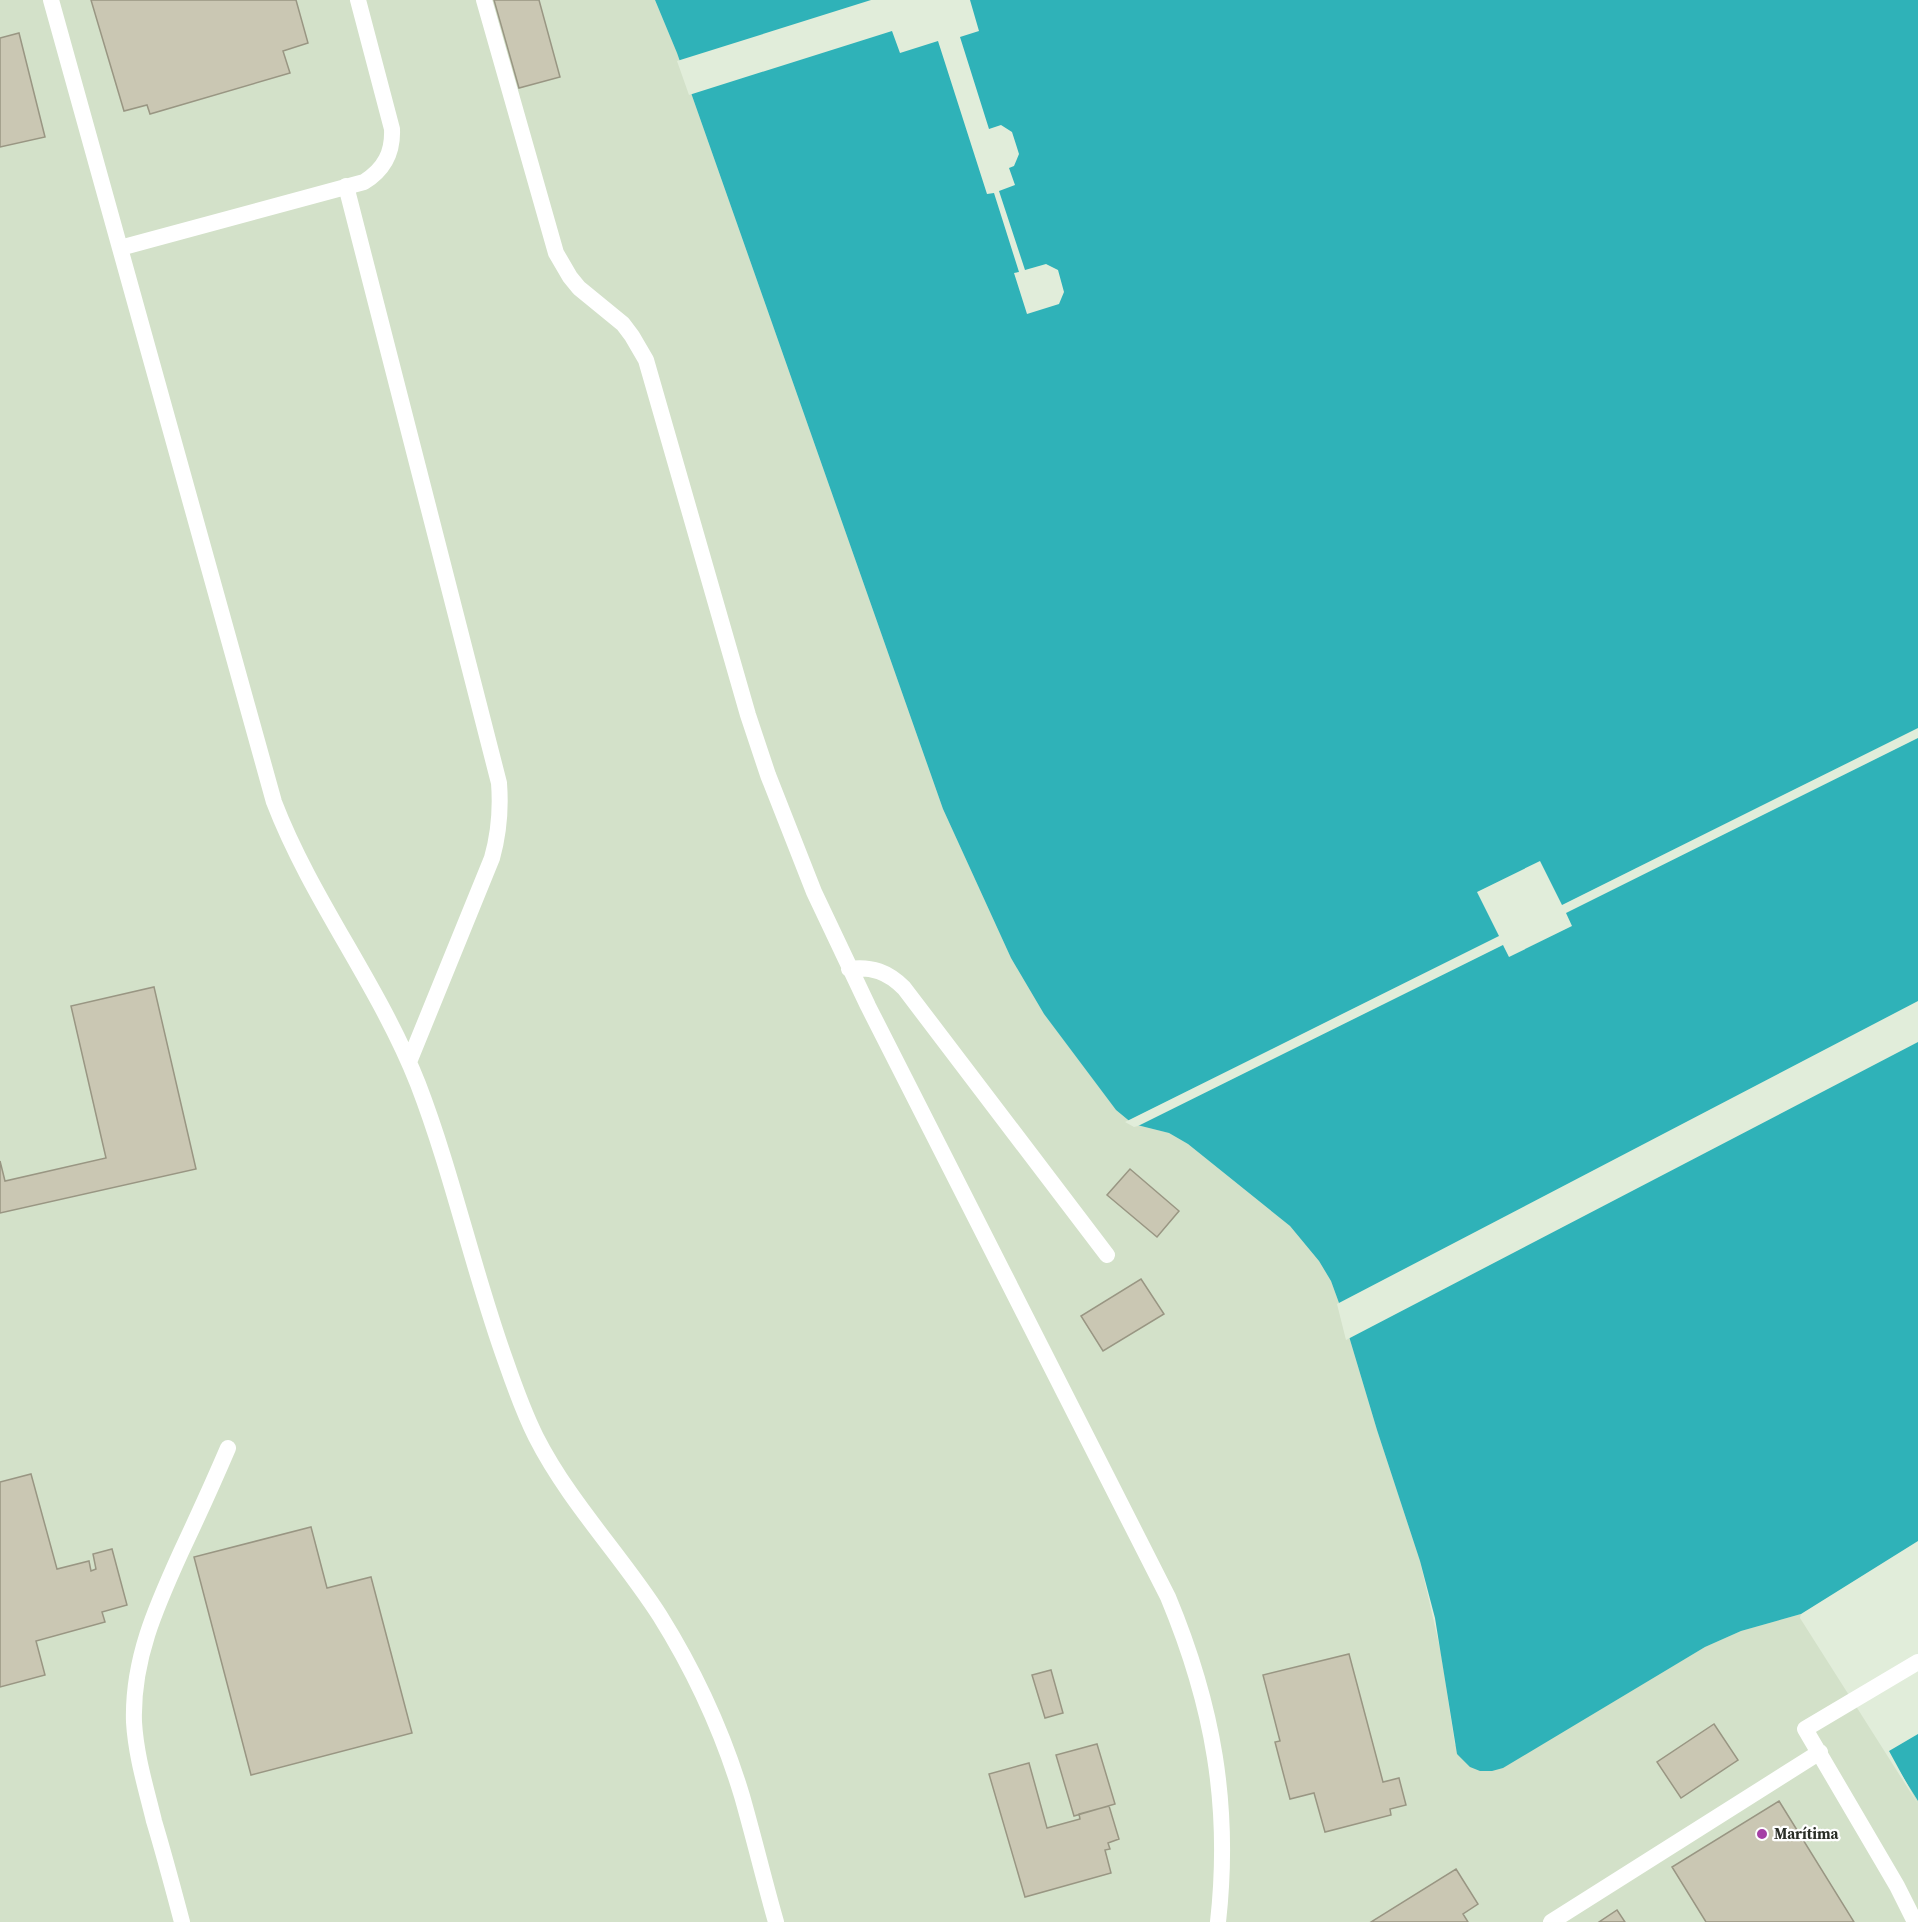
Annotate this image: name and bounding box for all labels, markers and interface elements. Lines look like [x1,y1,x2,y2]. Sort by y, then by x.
place label: Marítima [1774,1823,1839,1844]
marker: Marítima [1755,1827,1769,1841]

